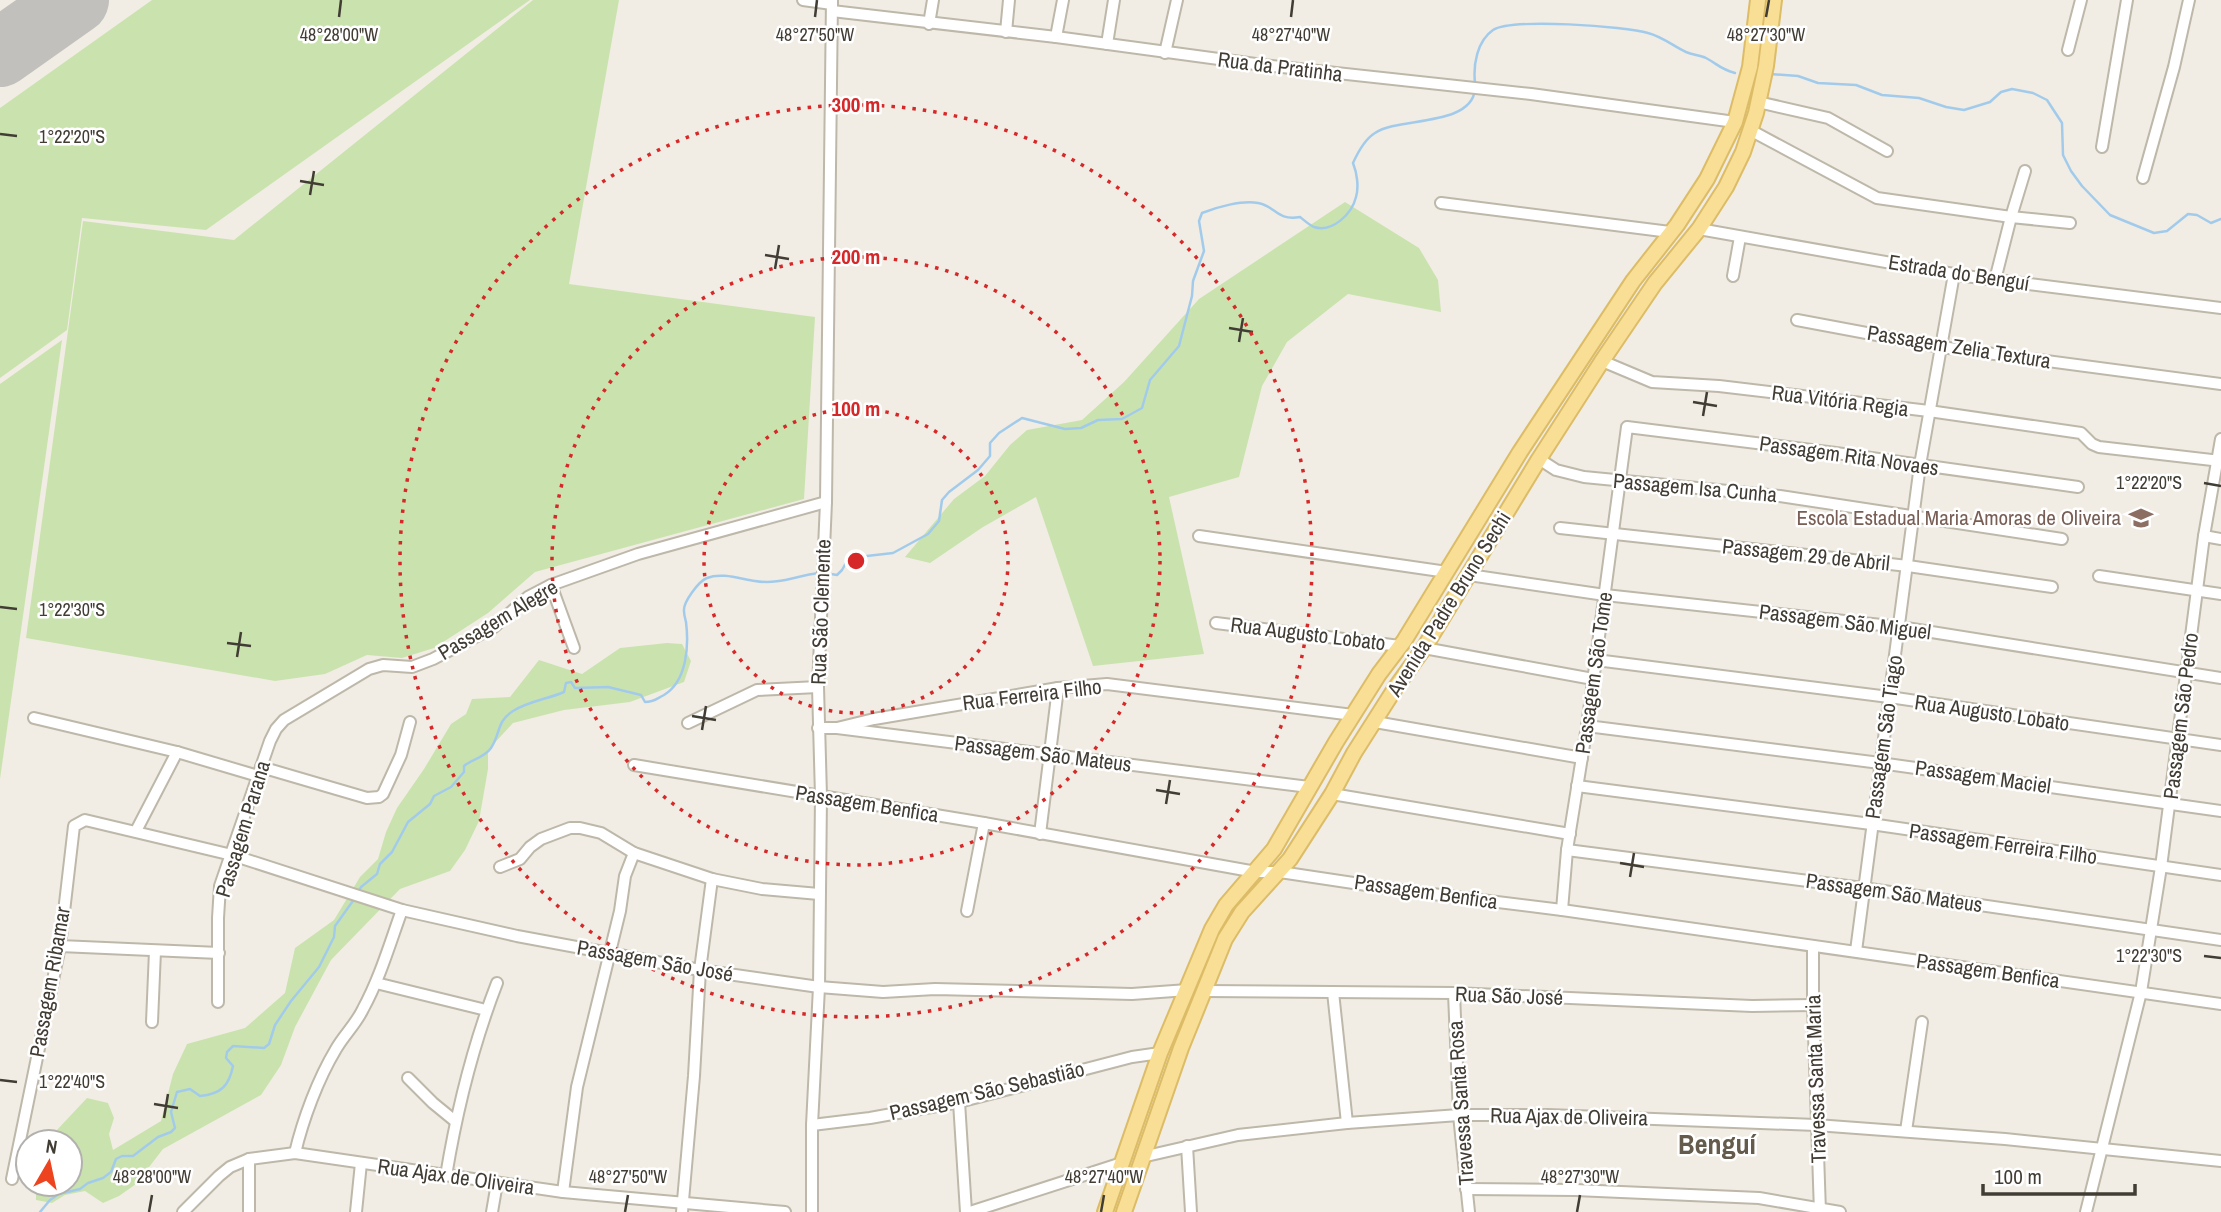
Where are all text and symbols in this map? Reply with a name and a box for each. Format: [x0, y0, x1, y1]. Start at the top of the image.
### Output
text: 48°28'00"W [300, 22, 378, 47]
text: 48°27'50"W [776, 22, 854, 47]
text: 48°27'40"W [1252, 22, 1330, 47]
text: 48°27'30"W [1727, 22, 1805, 47]
street label: Rua da Pratinha [1216, 44, 1344, 89]
text: 300 m [832, 90, 880, 119]
text: 1°22'20"S [39, 124, 105, 149]
text: 200 m [832, 242, 880, 271]
street label: Estrada do Benguí [1886, 247, 2032, 298]
street label: Passagem Zelia Textura [1865, 318, 2053, 375]
street label: Rua Vitória Regia [1770, 378, 1911, 423]
text: 100 m [832, 394, 880, 423]
street label: Passagem Rita Novaes [1757, 429, 1941, 482]
street label: Passagem Isa Cunha [1612, 466, 1779, 509]
text: 1°22'20"S [2116, 470, 2182, 495]
place label: Escola Estadual Maria Amoras de Oliveira [1797, 503, 2121, 532]
school or university icon: Escola Estadual Maria Amoras de Oliveira [2127, 504, 2155, 532]
street label: Avenida Padre Bruno Sechi [1379, 506, 1517, 703]
street label: Passagem 29 de Abril [1721, 531, 1891, 578]
street label: Rua São Clemente [803, 539, 838, 685]
centre of rings [844, 549, 868, 573]
street label: Passagem Alegre [432, 572, 563, 667]
street label: Passagem São Tome [1568, 590, 1619, 756]
text: 1°22'30"S [39, 597, 105, 622]
street label: Passagem São Miguel [1757, 597, 1933, 646]
street label: Rua Augusto Lobato [1229, 610, 1387, 657]
street label: Passagem São Pedro [2156, 631, 2205, 801]
street label: Passagem São Tiago [1858, 653, 1909, 821]
street label: Rua Ferreira Filho [961, 672, 1103, 717]
street label: Rua Augusto Lobato [1913, 687, 2071, 738]
street label: Passagem São Mateus [953, 728, 1133, 779]
street label: Passagem Maciel [1913, 753, 2053, 800]
street label: Passagem Parana [208, 756, 277, 901]
street label: Passagem Benfica [793, 778, 941, 829]
street label: Passagem Ferreira Filho [1907, 816, 2099, 871]
street label: Passagem São Mateus [1804, 866, 1984, 919]
street label: Passagem Benfica [1352, 867, 1500, 916]
street label: Passagem Ribamar [22, 904, 77, 1059]
street label: Passagem São José [575, 933, 735, 989]
text: 1°22'30"S [2116, 943, 2182, 968]
street label: Passagem Benfica [1914, 946, 2062, 995]
street label: Rua São José [1454, 979, 1564, 1012]
street label: Travessa Santa Maria [1798, 994, 1833, 1164]
street label: Travessa Santa Rosa [1440, 1019, 1481, 1186]
street label: Passagem São Sebastião [887, 1054, 1087, 1127]
text: 1°22'40"S [39, 1069, 105, 1094]
street label: Rua Ajax de Oliveira [1490, 1101, 1649, 1132]
district label: Benguí [1678, 1125, 1758, 1163]
north arrow [14, 1128, 84, 1198]
text: N [44, 1132, 59, 1160]
street label: Rua Ajax de Oliveira [376, 1151, 537, 1202]
scale bar [1983, 1152, 2135, 1196]
text: 100 m [1994, 1162, 2042, 1191]
text: 48°28'00"W [113, 1164, 191, 1189]
text: 48°27'50"W [589, 1164, 667, 1189]
text: 48°27'40"W [1065, 1164, 1143, 1189]
text: 48°27'30"W [1541, 1164, 1619, 1189]

